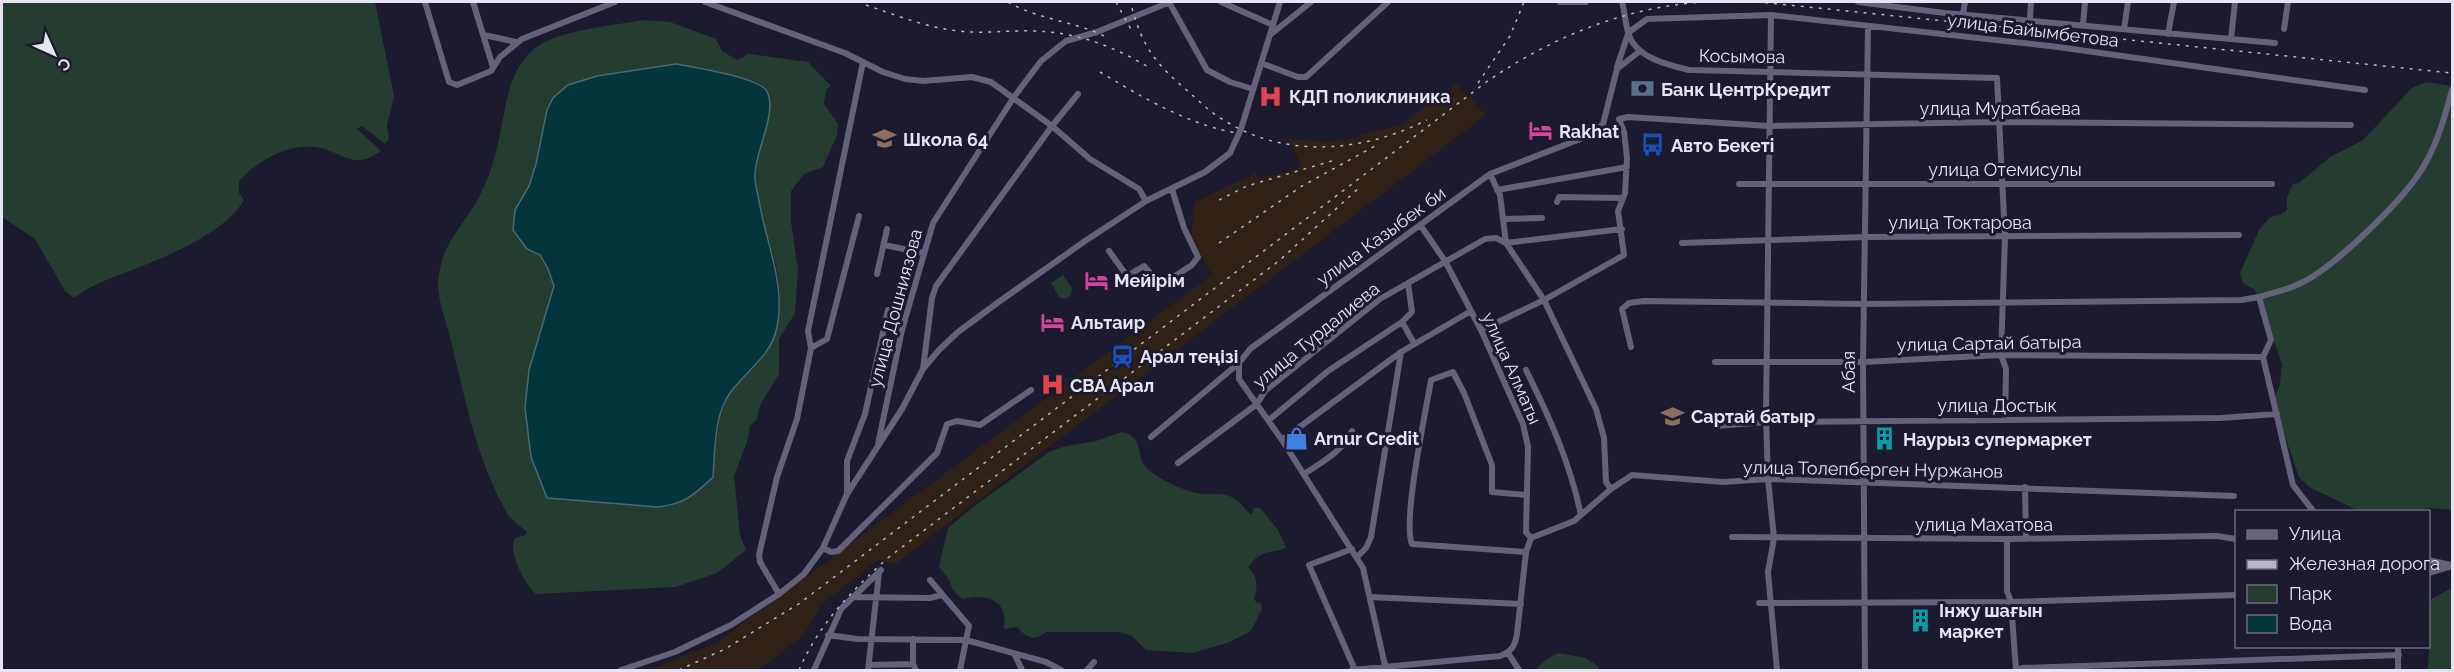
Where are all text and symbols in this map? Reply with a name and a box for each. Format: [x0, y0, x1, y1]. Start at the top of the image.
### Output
street label: улица Байымбетова [1946, 9, 2120, 51]
north arrow [24, 24, 84, 84]
street label: Косымова [1699, 45, 1785, 67]
text: С [54, 54, 75, 75]
bank icon: Банк ЦентрКредит [1630, 76, 1656, 102]
place label: Банк ЦентрКредит [1661, 79, 1830, 100]
hospital icon: КДП поликлиника [1258, 83, 1284, 109]
place label: КДП поликлиника [1289, 86, 1451, 107]
street label: улица Муратбаева [1919, 98, 2081, 119]
hotel icon: Rakhat [1528, 118, 1554, 144]
place label: Rakhat [1559, 121, 1619, 142]
school or university icon: Школа 64 [872, 126, 898, 152]
place label: Школа 64 [903, 129, 988, 150]
bus stop icon: Авто Бекетi [1640, 132, 1666, 158]
place label: Авто Бекетi [1671, 135, 1774, 156]
street label: улица Отемисулы [1928, 159, 2082, 180]
street label: улица Казыбек би [1312, 182, 1450, 290]
street label: улица Токтарова [1888, 212, 2032, 233]
street label: улица Дошниязова [864, 227, 926, 389]
hotel icon: Мейірім [1083, 267, 1109, 293]
place label: Мейірім [1114, 270, 1185, 291]
street label: улица Турдалиева [1249, 278, 1383, 392]
hotel icon: Альтаир [1040, 309, 1066, 335]
street label: улица Алматы [1478, 309, 1546, 427]
place label: Альтаир [1071, 312, 1145, 333]
street label: улица Сартай батыра [1896, 331, 2082, 355]
station icon: Арал теңізі [1109, 343, 1135, 369]
place label: Арал теңізі [1140, 346, 1238, 367]
street label: Абая [1838, 351, 1859, 393]
hospital icon: СВА Арал [1039, 372, 1065, 398]
place label: СВА Арал [1070, 375, 1154, 396]
street label: улица Достык [1937, 395, 2057, 416]
school or university icon: Сартай батыр [1660, 403, 1686, 429]
place label: Сартай батыр [1691, 406, 1815, 427]
shop icon: Arnur Credit [1283, 425, 1309, 451]
building icon: Наурыз супермаркет [1872, 426, 1898, 452]
place label: Arnur Credit [1314, 428, 1419, 449]
place label: Наурыз супермаркет [1903, 429, 2092, 450]
street label: улица Толепберген Нуржанов [1743, 456, 2003, 482]
legend [2235, 510, 2430, 648]
street label: улица Махатова [1915, 514, 2053, 535]
text: Улица [2289, 523, 2341, 544]
text: Железная дорога [2289, 553, 2440, 574]
text: Парк [2289, 583, 2332, 604]
place label: Інжу шағын маркет [1939, 600, 2043, 642]
building icon: Інжу шағын маркет [1908, 607, 1934, 633]
text: Вода [2289, 613, 2332, 634]

